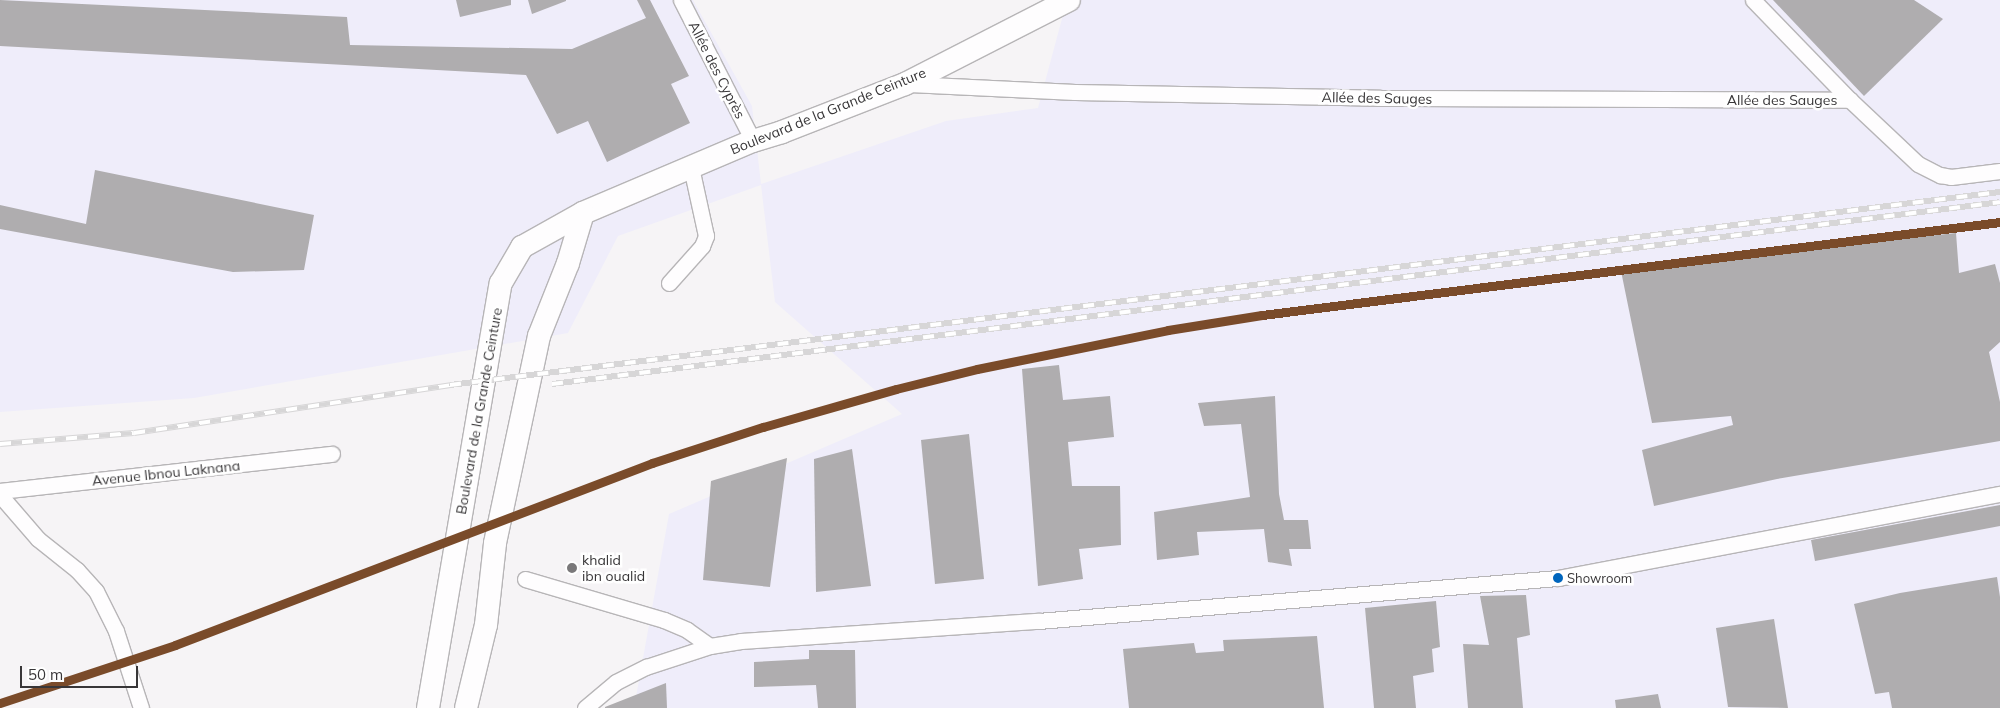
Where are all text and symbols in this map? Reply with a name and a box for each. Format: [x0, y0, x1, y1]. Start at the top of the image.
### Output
street label: Allée des Cyprès [685, 18, 749, 122]
street label: Boulevard de la Grande Ceinture [728, 64, 928, 158]
street label: Allée des Sauges [1322, 89, 1432, 107]
street label: Allée des Sauges [1727, 92, 1837, 108]
street label: Boulevard de la Grande Ceinture [453, 306, 505, 516]
street label: Avenue Ibnou Laknana [91, 457, 241, 489]
place label: khalid ibn oualid [582, 552, 645, 584]
marker: khalid ibn oualid [566, 562, 578, 574]
place label: Showroom [1567, 570, 1632, 586]
marker: Showroom [1553, 573, 1563, 583]
scale bar [22, 656, 140, 688]
text: 50 m [28, 665, 63, 684]

